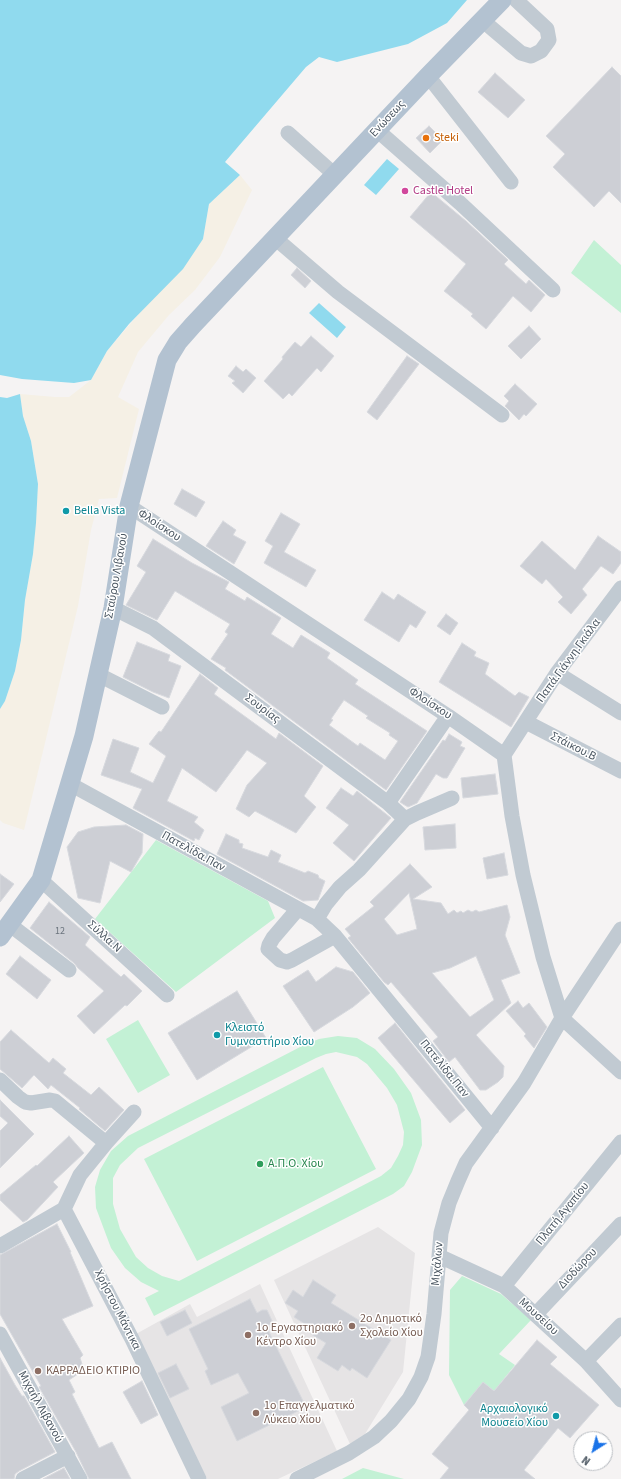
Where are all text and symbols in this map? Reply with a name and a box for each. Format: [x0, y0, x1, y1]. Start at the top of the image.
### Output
street label: Ενώσεως [367, 97, 409, 141]
place label: Steki [434, 131, 459, 145]
marker: Steki [421, 133, 431, 143]
place label: Castle Hotel [413, 184, 473, 198]
marker: Castle Hotel [400, 186, 410, 196]
place label: Bella Vista [74, 504, 125, 518]
marker: Bella Vista [61, 506, 71, 516]
street label: Φλοίσκου [135, 507, 183, 545]
street label: Σταύρου Λιβανού [102, 532, 132, 620]
street label: Παπά.Γιάννη.Γκιάλα [534, 616, 604, 706]
street label: Φλοίσκου [406, 685, 454, 723]
street label: Σουρίας [242, 691, 282, 727]
street label: Στάικου.Β [548, 729, 598, 765]
street label: Πατελίδα.Παν [159, 829, 227, 875]
street label: Σύλλα.Ν [84, 918, 124, 956]
house number: 12 [55, 926, 65, 938]
place label: Κλειστό Γυμναστήριο Χίου [225, 1021, 314, 1049]
marker: Κλειστό Γυμναστήριο Χίου [212, 1030, 222, 1040]
street label: Πατελίδα.Παν [416, 1037, 472, 1101]
place label: Α.Π.Ο. Χίου [268, 1157, 323, 1171]
marker: Α.Π.Ο. Χίου [255, 1159, 265, 1169]
street label: Πλατή.Αγαπίου [533, 1180, 593, 1248]
street label: Μιχάλων [429, 1242, 447, 1286]
street label: Διοδώρου [556, 1246, 600, 1292]
street label: Χρήστου Μάντικα [91, 1268, 143, 1352]
street label: Μουσείου [515, 1295, 561, 1339]
place label: 2o Δημοτικό Σχολείο Χίου [360, 1312, 423, 1340]
place label: 1ο Εργαστηριακό Κέντρο Χίου [256, 1321, 343, 1349]
marker: 2o Δημοτικό Σχολείο Χίου [347, 1321, 357, 1331]
marker: 1ο Εργαστηριακό Κέντρο Χίου [243, 1330, 253, 1340]
place label: ΚΑΡΡΑΔΕΙΟ ΚΤΙΡΙΟ [46, 1364, 140, 1378]
marker: ΚΑΡΡΑΔΕΙΟ ΚΤΙΡΙΟ [33, 1366, 43, 1376]
street label: Μιχαήλ Λιβανού [14, 1369, 66, 1445]
place label: 1ο Επαγγελματικό Λύκειο Χίου [264, 1399, 355, 1427]
place label: Αρχαιολογικό Μουσείο Χίου [480, 1402, 548, 1430]
marker: 1ο Επαγγελματικό Λύκειο Χίου [251, 1408, 261, 1418]
marker: Αρχαιολογικό Μουσείο Χίου [551, 1411, 561, 1421]
north arrow [573, 1431, 613, 1471]
text: N [579, 1452, 594, 1469]

